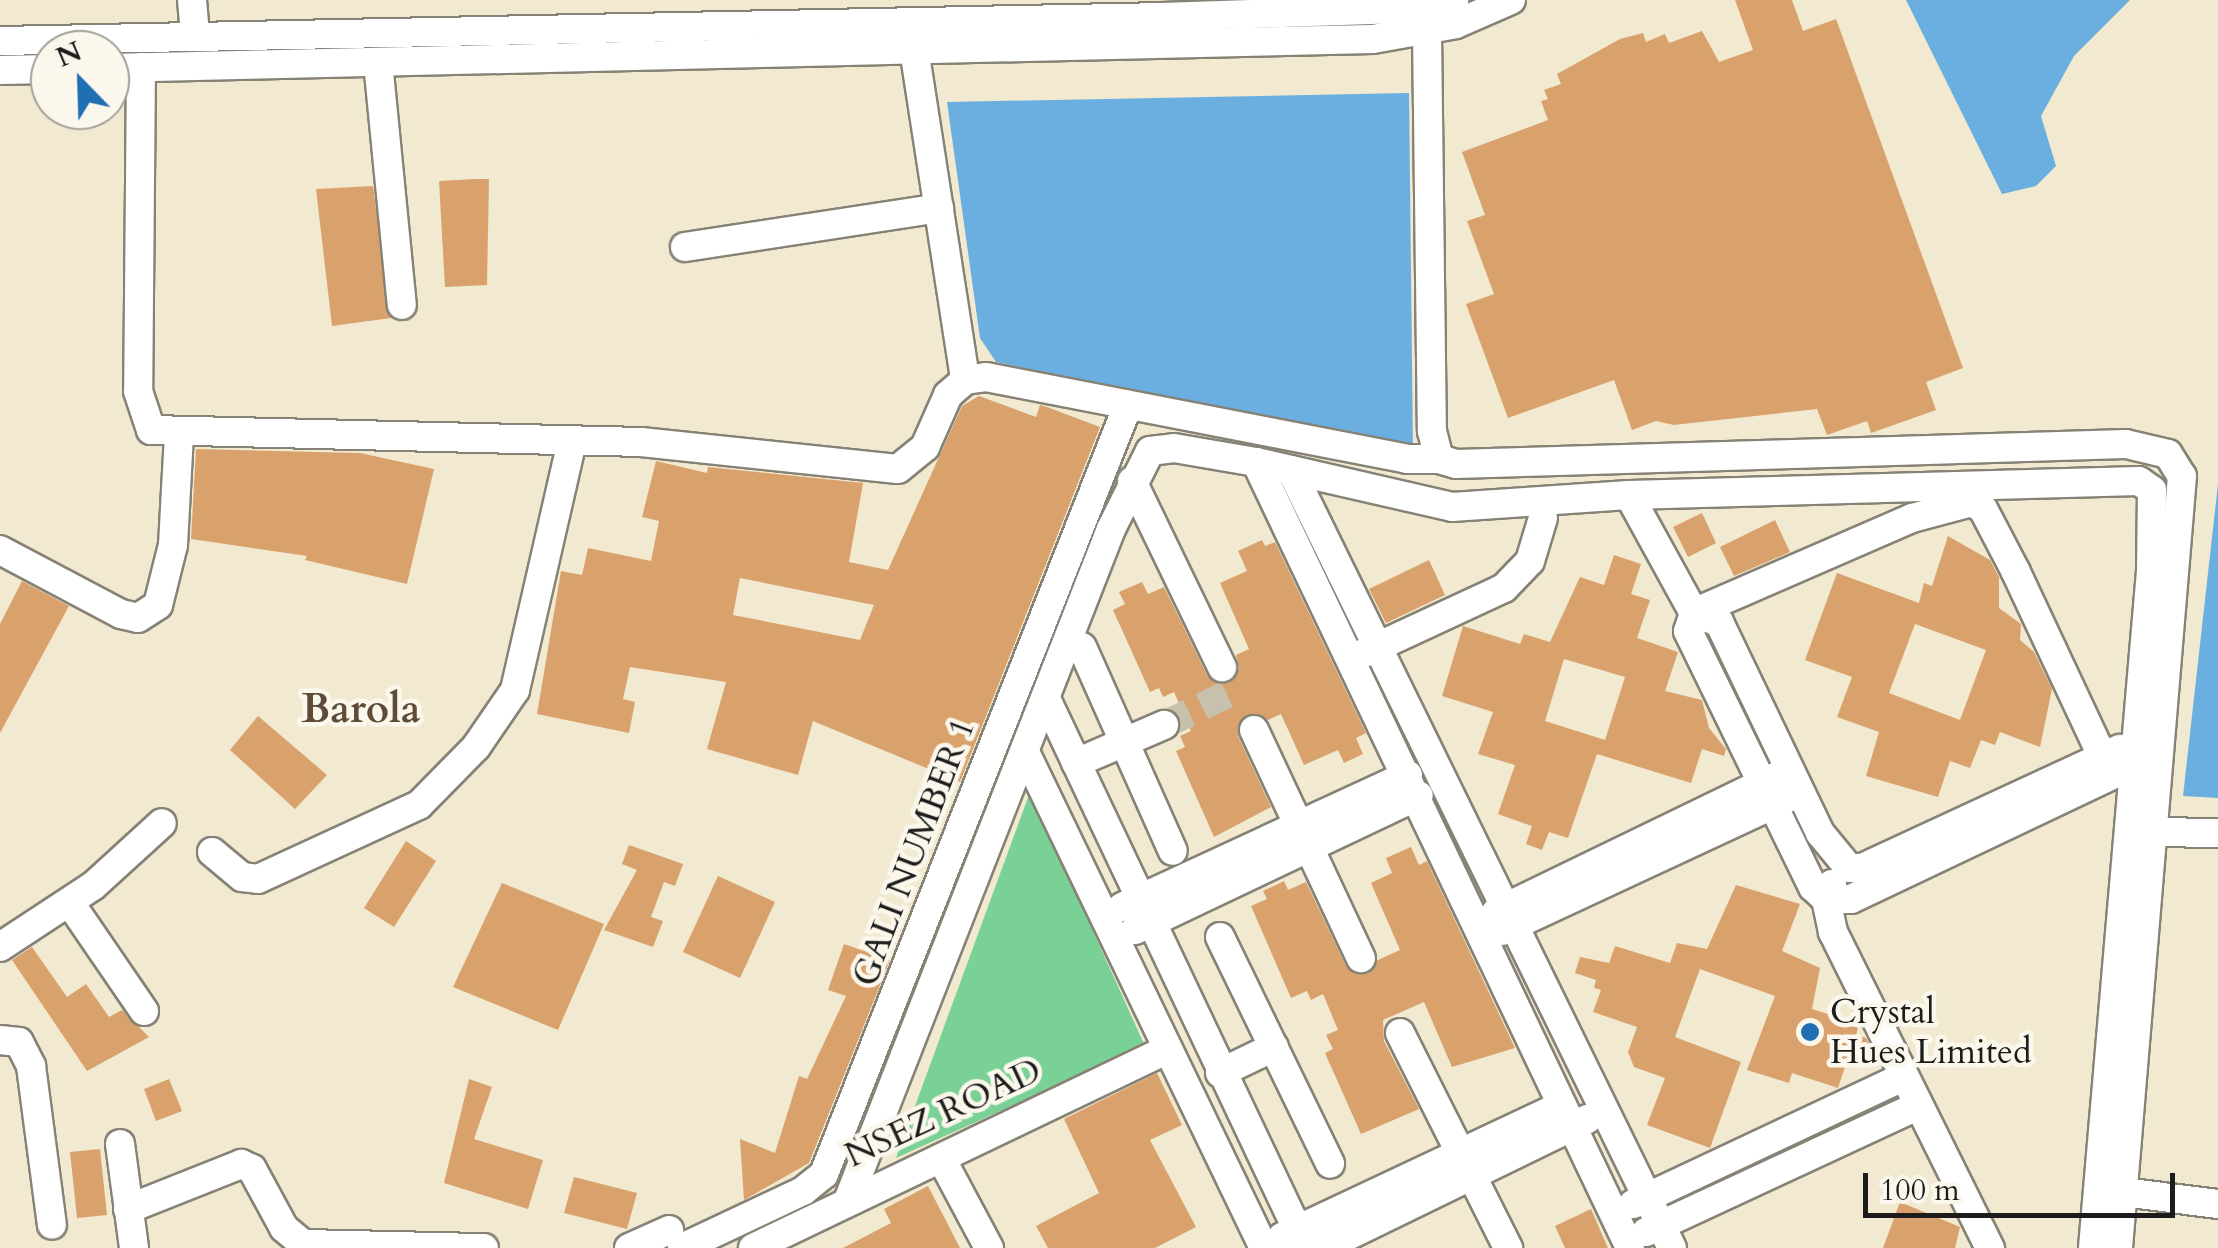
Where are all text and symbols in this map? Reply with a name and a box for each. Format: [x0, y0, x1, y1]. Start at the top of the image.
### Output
north arrow [30, 30, 130, 130]
text: N [50, 32, 88, 76]
district label: Barola [301, 686, 421, 734]
street label: GALI NUMBER 1 [844, 712, 984, 992]
place label: Crystal Hues Limited [1830, 991, 2032, 1073]
marker: Crystal Hues Limited [1799, 1021, 1821, 1043]
street label: NSEZ ROAD [838, 1049, 1048, 1177]
scale bar [1868, 1153, 2180, 1215]
text: 100 m [1880, 1170, 1960, 1211]

